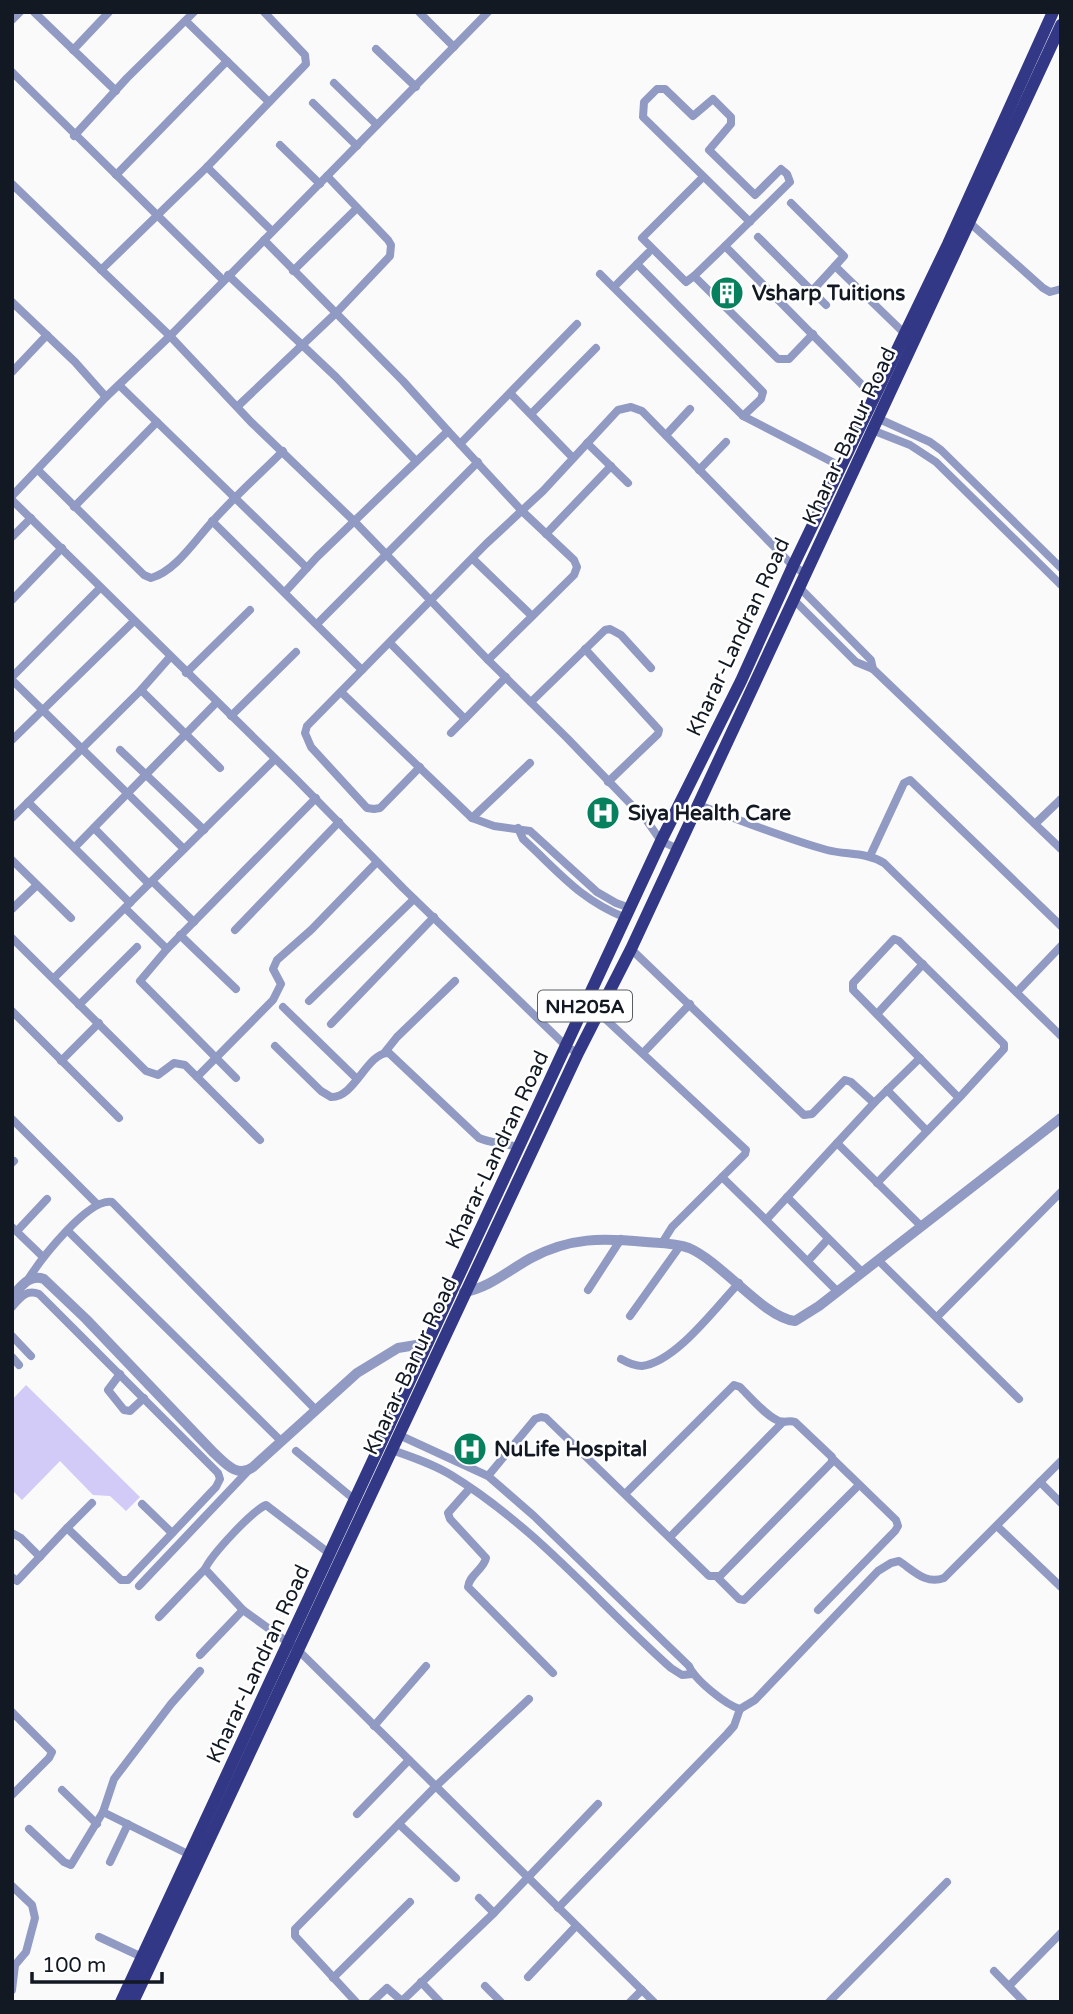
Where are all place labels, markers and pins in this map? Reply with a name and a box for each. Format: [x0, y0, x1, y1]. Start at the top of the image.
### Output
building icon: Vsharp Tuitions [708, 274, 746, 312]
place label: Vsharp Tuitions [752, 281, 905, 306]
hospital icon: Siya Health Care [584, 794, 622, 832]
place label: Siya Health Care [628, 801, 791, 826]
hospital icon: NuLife Hospital [451, 1430, 489, 1468]
place label: NuLife Hospital [494, 1437, 647, 1462]

